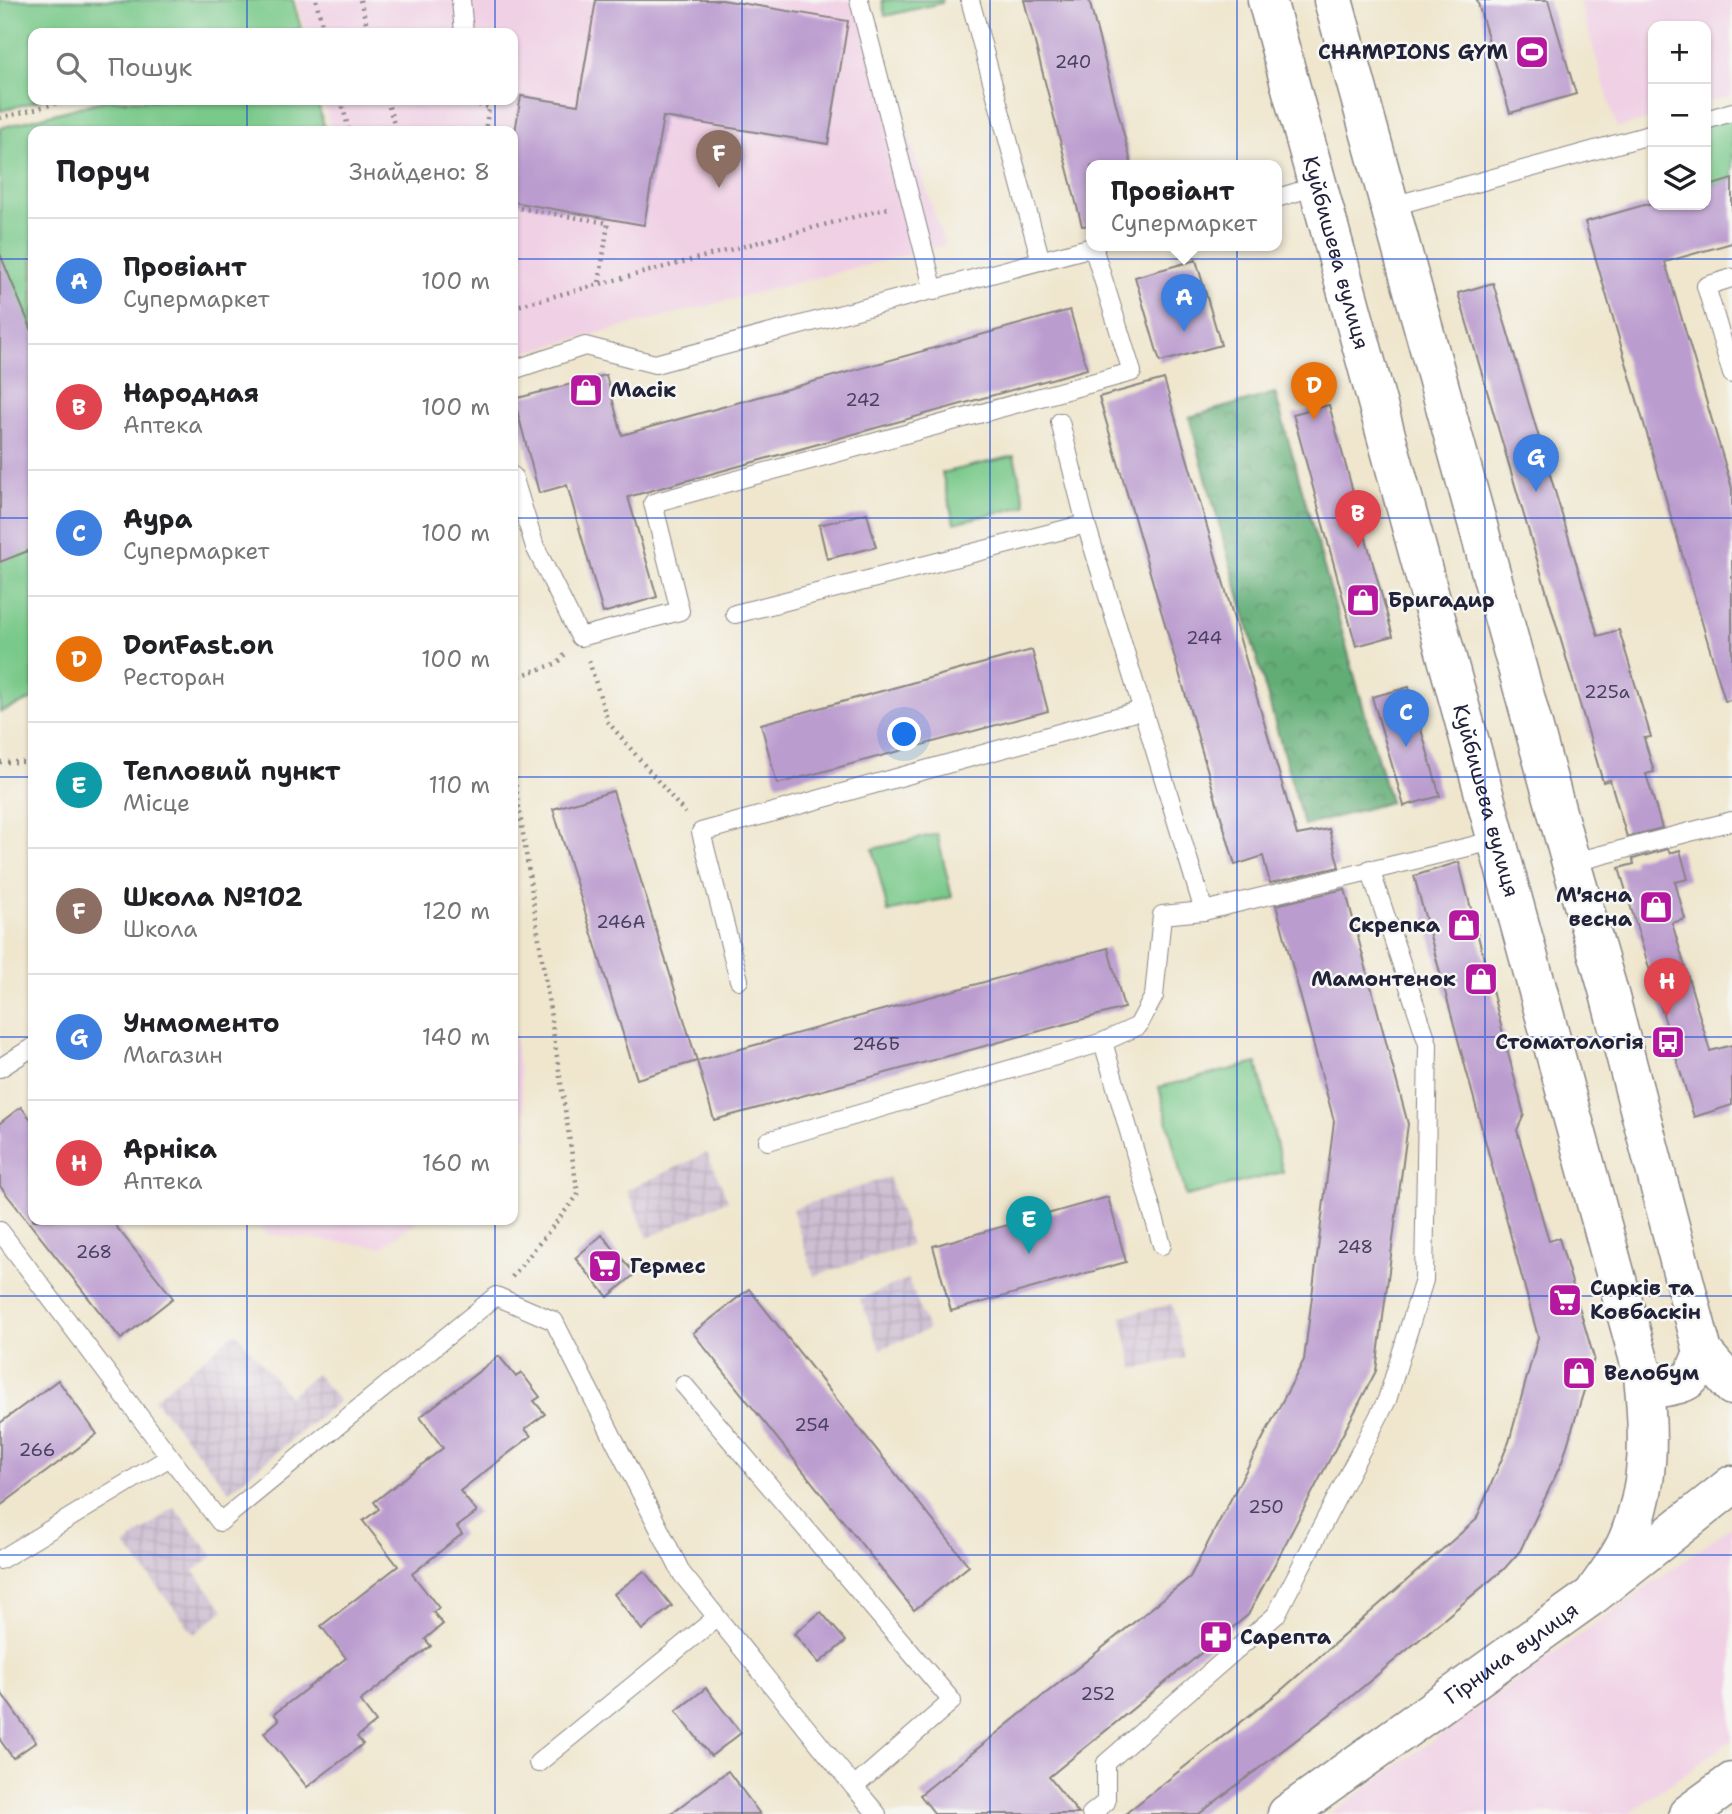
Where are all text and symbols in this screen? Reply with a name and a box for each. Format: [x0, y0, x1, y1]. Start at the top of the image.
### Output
map controls [1648, 21, 1711, 210]
button: + [1648, 21, 1711, 84]
search box [28, 28, 518, 105]
sports icon: CHAMPIONS GYM [1513, 33, 1551, 71]
place label: CHAMPIONS GYM [1318, 38, 1508, 66]
icon: search [52, 48, 90, 86]
text: Пошук [108, 49, 192, 84]
house number: 240 [1055, 50, 1091, 74]
button: − [1648, 84, 1711, 147]
pin: F [696, 130, 742, 188]
button: layers [1648, 147, 1711, 210]
text: Поруч [56, 151, 150, 192]
street label: Куйбишева вулиця [1296, 153, 1376, 352]
text: Знайдено: 8 [349, 157, 490, 187]
popup [1086, 160, 1282, 251]
text: Провіант [1111, 173, 1234, 208]
text: Супермаркет [1111, 208, 1257, 238]
text: Провіант [123, 249, 247, 284]
text: A [70, 266, 88, 296]
text: 100 m [421, 266, 490, 296]
pin: A [1161, 274, 1207, 332]
text: Супермаркет [123, 284, 270, 314]
pin: D [1291, 362, 1337, 420]
shop icon: Масік [567, 371, 605, 409]
text: Народная [123, 375, 259, 410]
place label: Масік [610, 376, 676, 404]
house number: 242 [845, 388, 881, 412]
text: B [72, 392, 86, 422]
text: 100 m [421, 392, 490, 422]
text: Аптека [123, 410, 203, 440]
pin: G [1513, 434, 1559, 492]
pin: B [1335, 490, 1381, 548]
text: Аура [123, 501, 192, 536]
text: C [72, 518, 86, 548]
text: 100 m [421, 518, 490, 548]
text: Супермаркет [123, 536, 270, 566]
shop icon: Бригадир [1344, 581, 1382, 619]
place label: Бригадир [1388, 586, 1495, 614]
house number: 244 [1186, 626, 1222, 650]
text: DonFast.on [123, 627, 274, 662]
text: D [71, 644, 87, 674]
text: 100 m [421, 644, 490, 674]
text: Ресторан [123, 662, 225, 692]
house number: 225а [1584, 680, 1630, 704]
pin: C [1383, 689, 1429, 747]
street label: Куйбишева вулиця [1446, 701, 1526, 900]
your location [887, 717, 921, 751]
text: Тепловий пункт [123, 753, 340, 788]
text: E [71, 770, 87, 800]
text: 110 m [428, 770, 490, 800]
text: Місце [123, 788, 190, 818]
text: Школа №102 [123, 879, 303, 914]
place label: М'ясна весна [1556, 881, 1633, 933]
shop icon: М'ясна весна [1637, 888, 1675, 926]
text: F [72, 896, 86, 926]
text: 120 m [422, 896, 490, 926]
shop icon: Скрепка [1445, 906, 1483, 944]
house number: 246А [596, 910, 646, 934]
place label: Скрепка [1349, 911, 1441, 939]
text: Школа [123, 914, 198, 944]
pin: H [1644, 958, 1690, 1016]
shop icon: Мамонтенок [1462, 960, 1500, 998]
place label: Мамонтенок [1311, 965, 1456, 993]
text: Унмоменто [123, 1005, 280, 1040]
text: G [70, 1022, 88, 1052]
text: 140 m [422, 1022, 490, 1052]
bus stop icon: Стоматологія [1649, 1023, 1687, 1061]
place label: Стоматологія [1495, 1028, 1644, 1056]
house number: 246Б [852, 1032, 900, 1056]
text: Магазин [123, 1040, 223, 1070]
text: Арніка [123, 1131, 217, 1166]
text: H [71, 1148, 87, 1178]
text: 160 m [422, 1148, 490, 1178]
text: Аптека [123, 1166, 203, 1196]
pin: E [1006, 1196, 1052, 1254]
house number: 248 [1337, 1235, 1373, 1259]
house number: 268 [76, 1240, 112, 1264]
supermarket icon: Гермес [586, 1247, 624, 1285]
place label: Гермес [630, 1252, 706, 1280]
place label: Сирків та Ковбаскін [1590, 1274, 1701, 1326]
supermarket icon: Сирків та Ковбаскін [1546, 1281, 1584, 1319]
shop icon: Велобум [1560, 1354, 1598, 1392]
place label: Велобум [1604, 1359, 1700, 1387]
house number: 254 [794, 1413, 830, 1437]
house number: 266 [19, 1438, 55, 1462]
house number: 250 [1248, 1495, 1284, 1519]
street label: Гірнича вулиця [1439, 1596, 1584, 1711]
pharmacy icon: Сарепта [1197, 1618, 1235, 1656]
place label: Сарепта [1240, 1623, 1332, 1651]
house number: 252 [1081, 1682, 1115, 1706]

